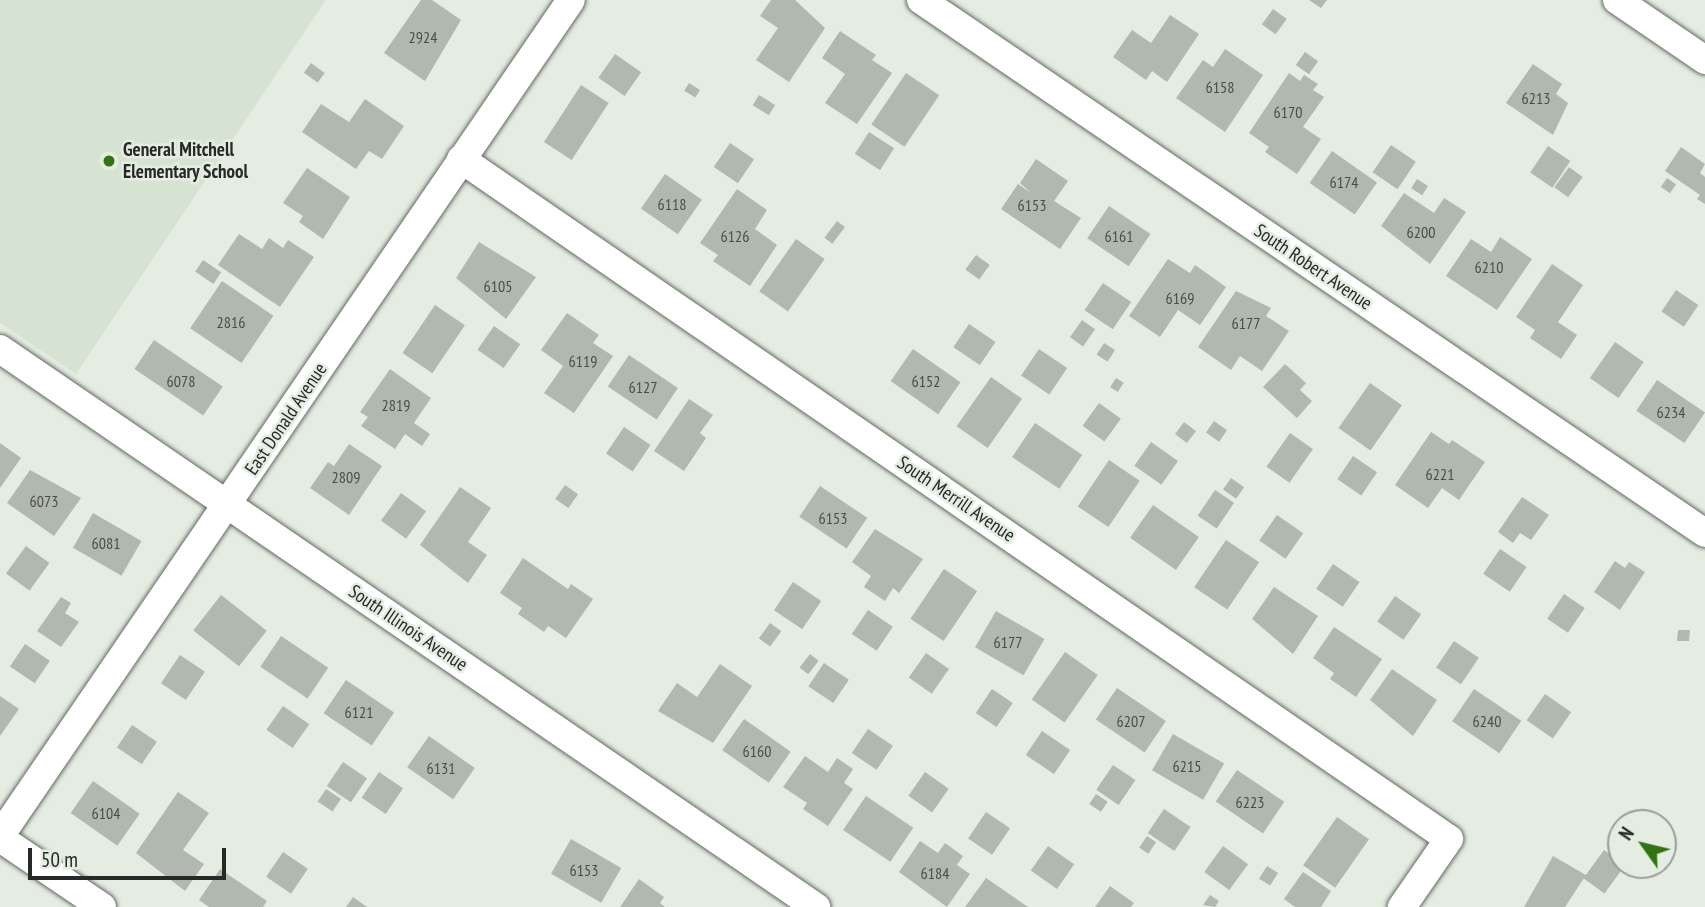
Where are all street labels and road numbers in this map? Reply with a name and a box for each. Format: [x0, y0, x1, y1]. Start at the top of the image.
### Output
street label: South Robert Avenue [1249, 219, 1377, 315]
street label: East Donald Avenue [240, 359, 332, 479]
street label: South Merrill Avenue [893, 451, 1019, 547]
street label: South Illinois Avenue [344, 580, 472, 676]

